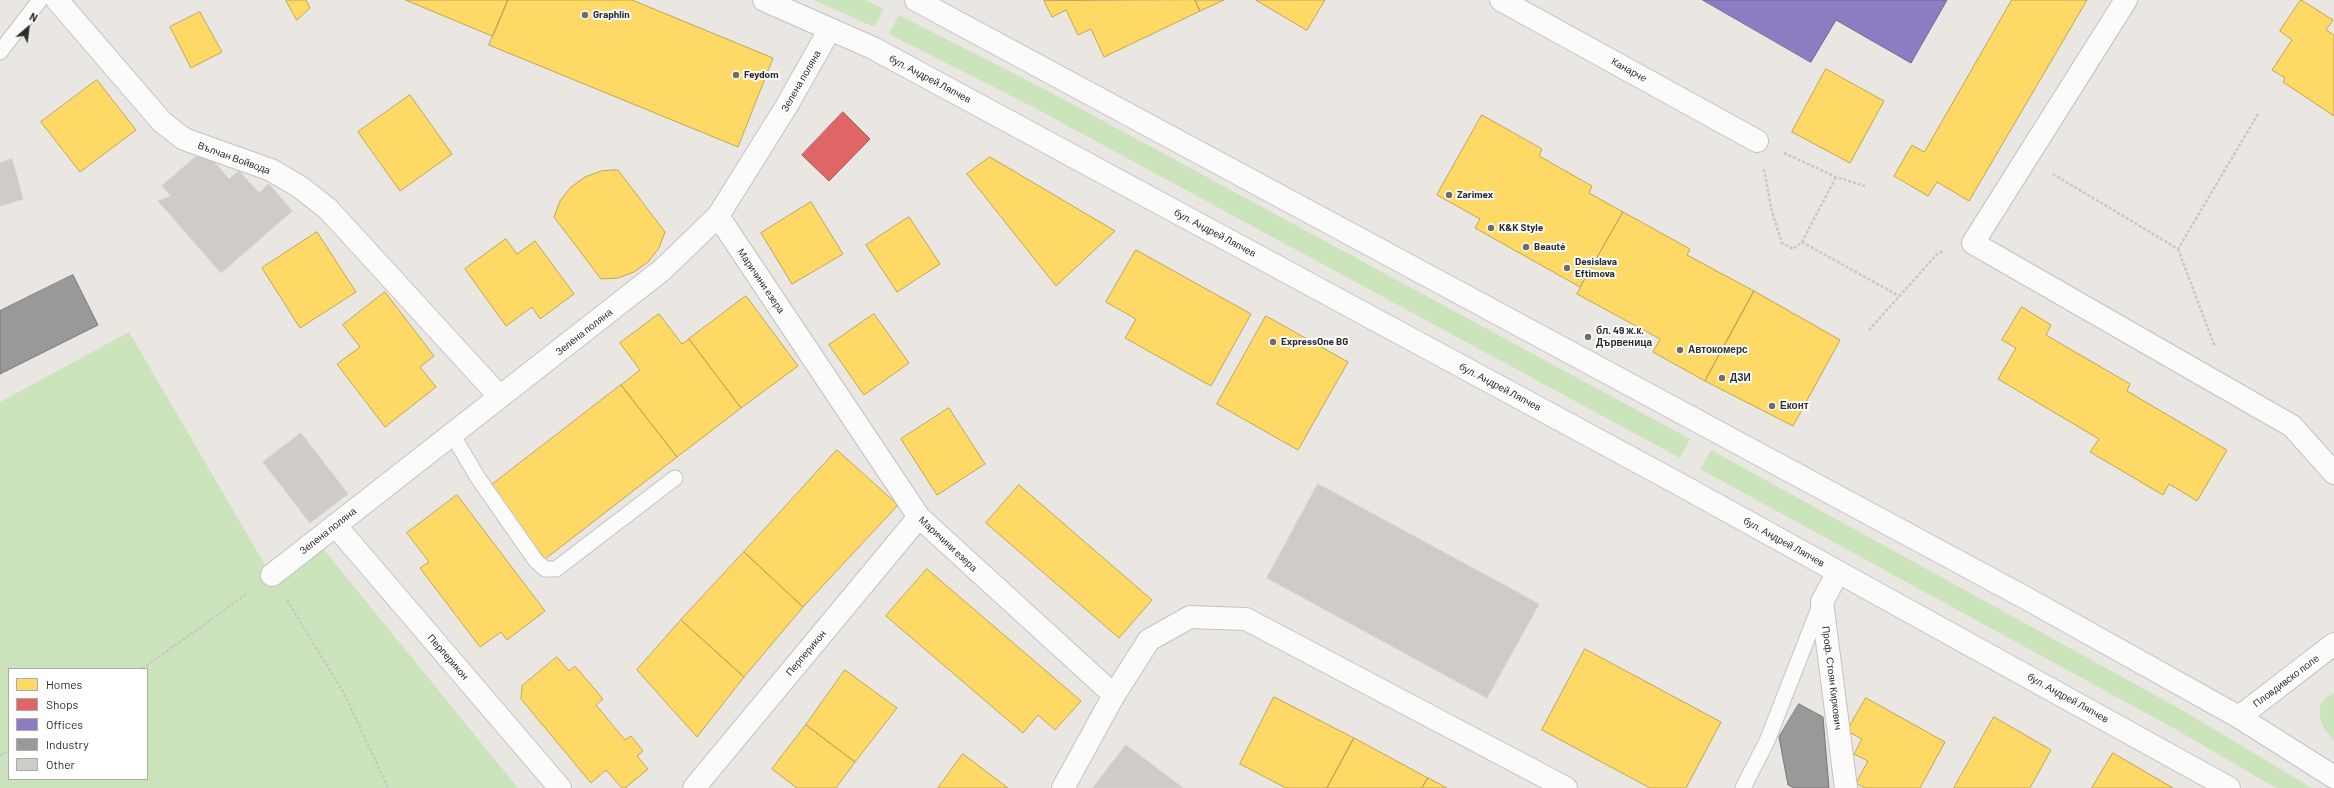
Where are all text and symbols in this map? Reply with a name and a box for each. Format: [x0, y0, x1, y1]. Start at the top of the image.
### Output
north arrow [8, 8, 48, 48]
place label: Graphlin [593, 9, 630, 21]
text: N [28, 10, 40, 24]
marker: Graphlin [580, 10, 590, 20]
street label: Зелена поляна [779, 48, 823, 114]
street label: бул. Андрей Ляпчев [887, 52, 973, 106]
street label: Канарче [1609, 55, 1649, 85]
place label: Feydom [744, 69, 778, 81]
marker: Feydom [731, 70, 741, 80]
street label: Вълчан Войвода [196, 139, 272, 177]
place label: Zarimex [1457, 189, 1493, 201]
marker: Zarimex [1444, 190, 1454, 200]
street label: бул. Андрей Ляпчев [1172, 206, 1258, 260]
place label: K&K Style [1499, 222, 1543, 234]
marker: K&K Style [1486, 223, 1496, 233]
place label: Beauté [1534, 241, 1566, 253]
marker: Beauté [1521, 242, 1531, 252]
street label: Маричини езера [735, 246, 787, 316]
place label: Desislava Eftimova [1575, 256, 1617, 280]
marker: Desislava Eftimova [1562, 263, 1572, 273]
street label: Зелена поляна [553, 306, 615, 358]
place label: бл. 49 ж.к. Дървеница [1596, 325, 1652, 348]
marker: бл. 49 ж.к. Дървеница [1583, 332, 1593, 342]
place label: ExpressOne BG [1281, 336, 1348, 348]
marker: ExpressOne BG [1268, 337, 1278, 347]
place label: Автокомерс [1688, 344, 1748, 356]
marker: Автокомерс [1675, 345, 1685, 355]
street label: бул. Андрей Ляпчев [1457, 360, 1543, 414]
place label: ДЗИ [1730, 372, 1751, 384]
marker: ДЗИ [1717, 373, 1727, 383]
place label: Еконт [1780, 400, 1809, 412]
marker: Еконт [1767, 401, 1777, 411]
street label: Зелена поляна [297, 505, 359, 557]
street label: Маричини езера [916, 514, 980, 574]
street label: бул. Андрей Ляпчев [1741, 515, 1827, 569]
street label: Проф. Стоян Киркович [1820, 625, 1844, 731]
street label: Перперикон [783, 628, 829, 678]
street label: Перперикон [425, 632, 471, 682]
street label: Пловдивско поле [2251, 652, 2321, 710]
legend [8, 668, 148, 780]
street label: бул. Андрей Ляпчев [2025, 671, 2111, 725]
text: Homes [46, 677, 82, 691]
text: Shops [46, 697, 78, 711]
text: Offices [46, 717, 83, 731]
text: Industry [46, 737, 89, 751]
text: Other [46, 757, 75, 771]

